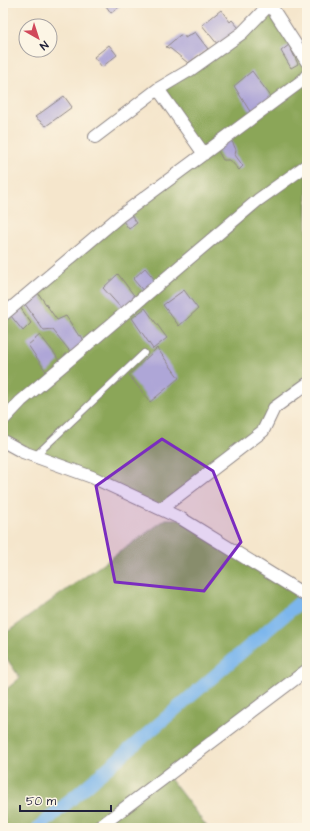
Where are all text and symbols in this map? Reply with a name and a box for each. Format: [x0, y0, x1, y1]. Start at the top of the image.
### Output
north arrow [18, 18, 58, 58]
text: N [37, 37, 51, 53]
scale bar [20, 787, 111, 813]
text: 50 m [26, 793, 57, 810]

